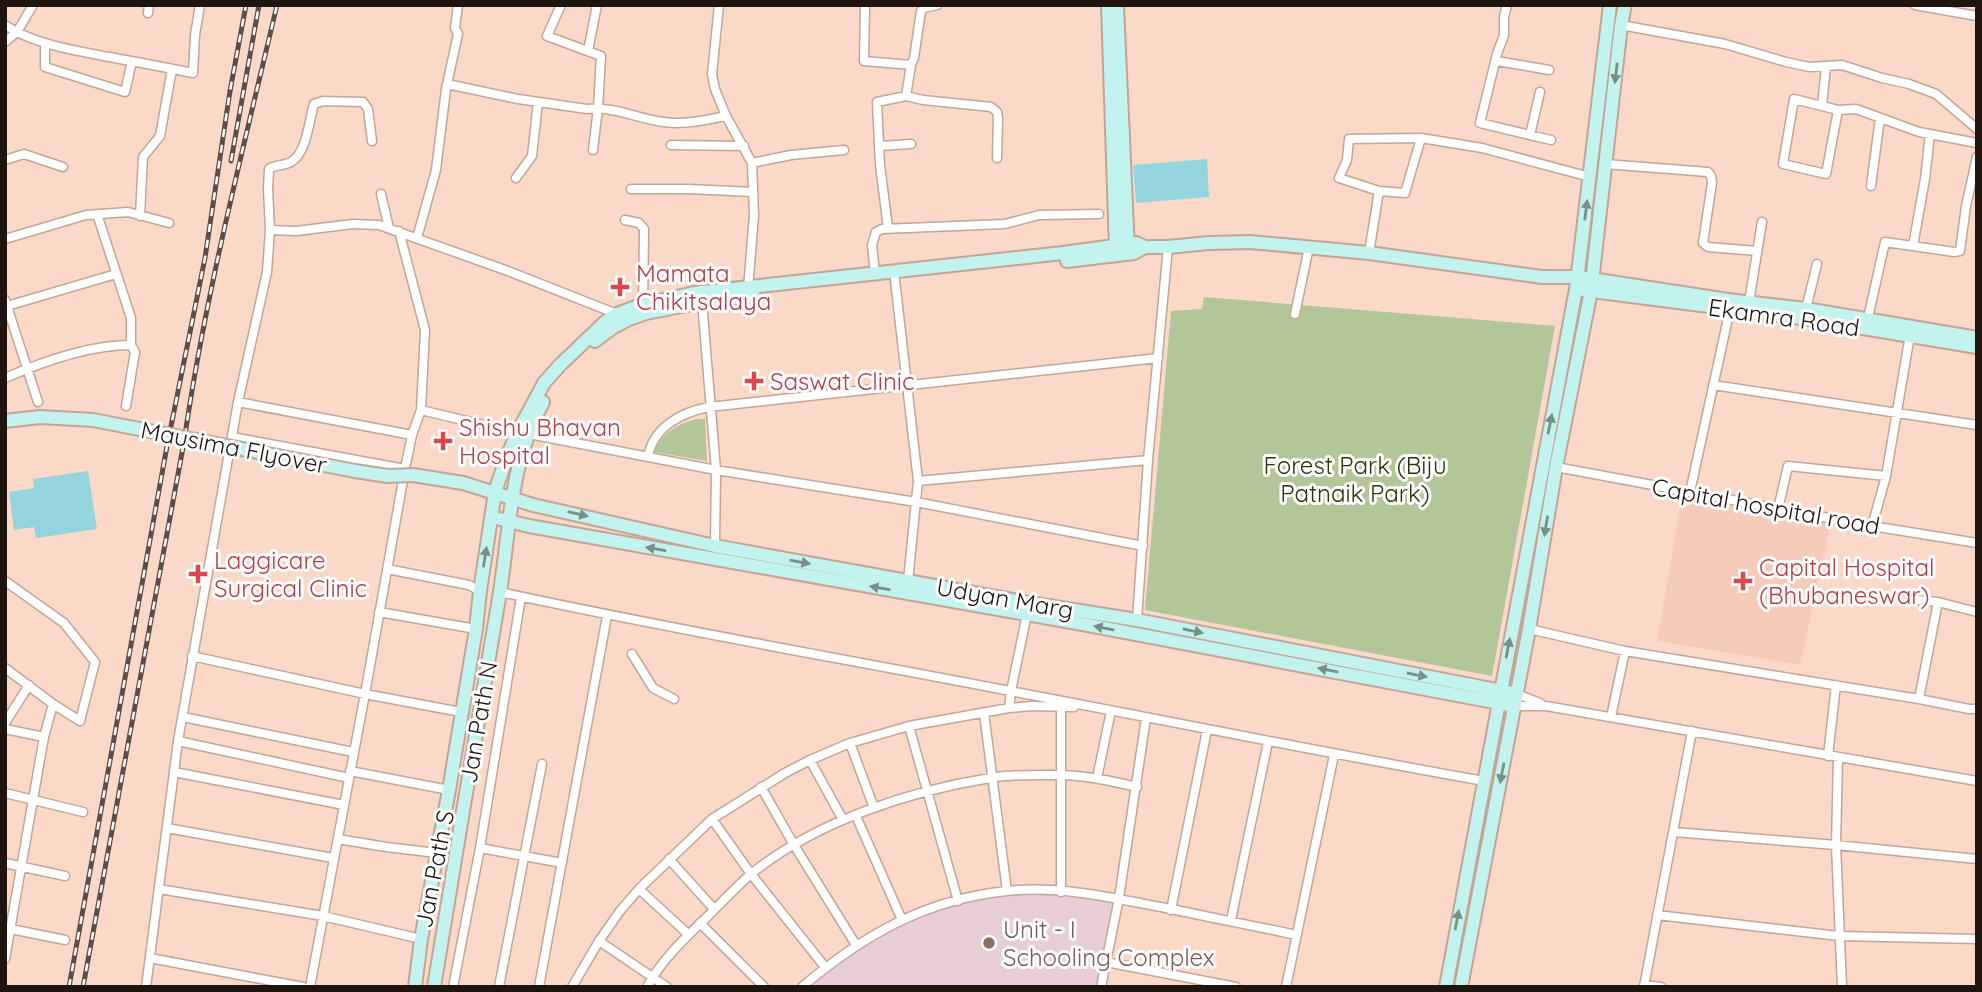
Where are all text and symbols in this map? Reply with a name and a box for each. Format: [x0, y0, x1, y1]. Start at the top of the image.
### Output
one-way arrow [1610, 62, 1621, 84]
one-way arrow [1581, 199, 1592, 221]
place label: Mamata Chikitsalaya [636, 258, 771, 316]
marker: Mamata Chikitsalaya [610, 277, 630, 297]
street label: Ekamra Road [1706, 292, 1862, 342]
place label: Saswat Clinic [770, 366, 914, 396]
marker: Saswat Clinic [744, 371, 764, 391]
place label: Shishu Bhavan Hospital [459, 412, 621, 470]
one-way arrow [1545, 413, 1556, 435]
street label: Mausima Flyover [138, 414, 330, 480]
marker: Shishu Bhavan Hospital [433, 431, 453, 451]
park label: Forest Park (Biju Patnaik Park) [1263, 450, 1447, 508]
street label: Capital hospital road [1650, 471, 1882, 541]
one-way arrow [567, 509, 589, 520]
one-way arrow [1540, 516, 1551, 538]
one-way arrow [645, 543, 667, 554]
place label: Laggicare Surgical Clinic [214, 545, 367, 603]
one-way arrow [480, 546, 491, 568]
place label: Capital Hospital (Bhubaneswar) [1759, 552, 1935, 610]
one-way arrow [789, 556, 811, 567]
marker: Laggicare Surgical Clinic [188, 564, 208, 584]
street label: Udyan Marg [934, 571, 1076, 625]
marker: Capital Hospital (Bhubaneswar) [1733, 571, 1753, 591]
one-way arrow [869, 582, 891, 593]
one-way arrow [1093, 622, 1115, 633]
one-way arrow [1182, 626, 1204, 637]
one-way arrow [1502, 637, 1513, 659]
street label: Jan Path N [453, 659, 503, 785]
one-way arrow [1317, 664, 1339, 675]
one-way arrow [1406, 669, 1428, 680]
one-way arrow [1497, 762, 1508, 784]
street label: Jan Path S [408, 808, 460, 930]
one-way arrow [1452, 909, 1463, 931]
place label: Unit - I Schooling Complex [1003, 914, 1214, 972]
marker: Unit - I Schooling Complex [981, 935, 997, 951]

